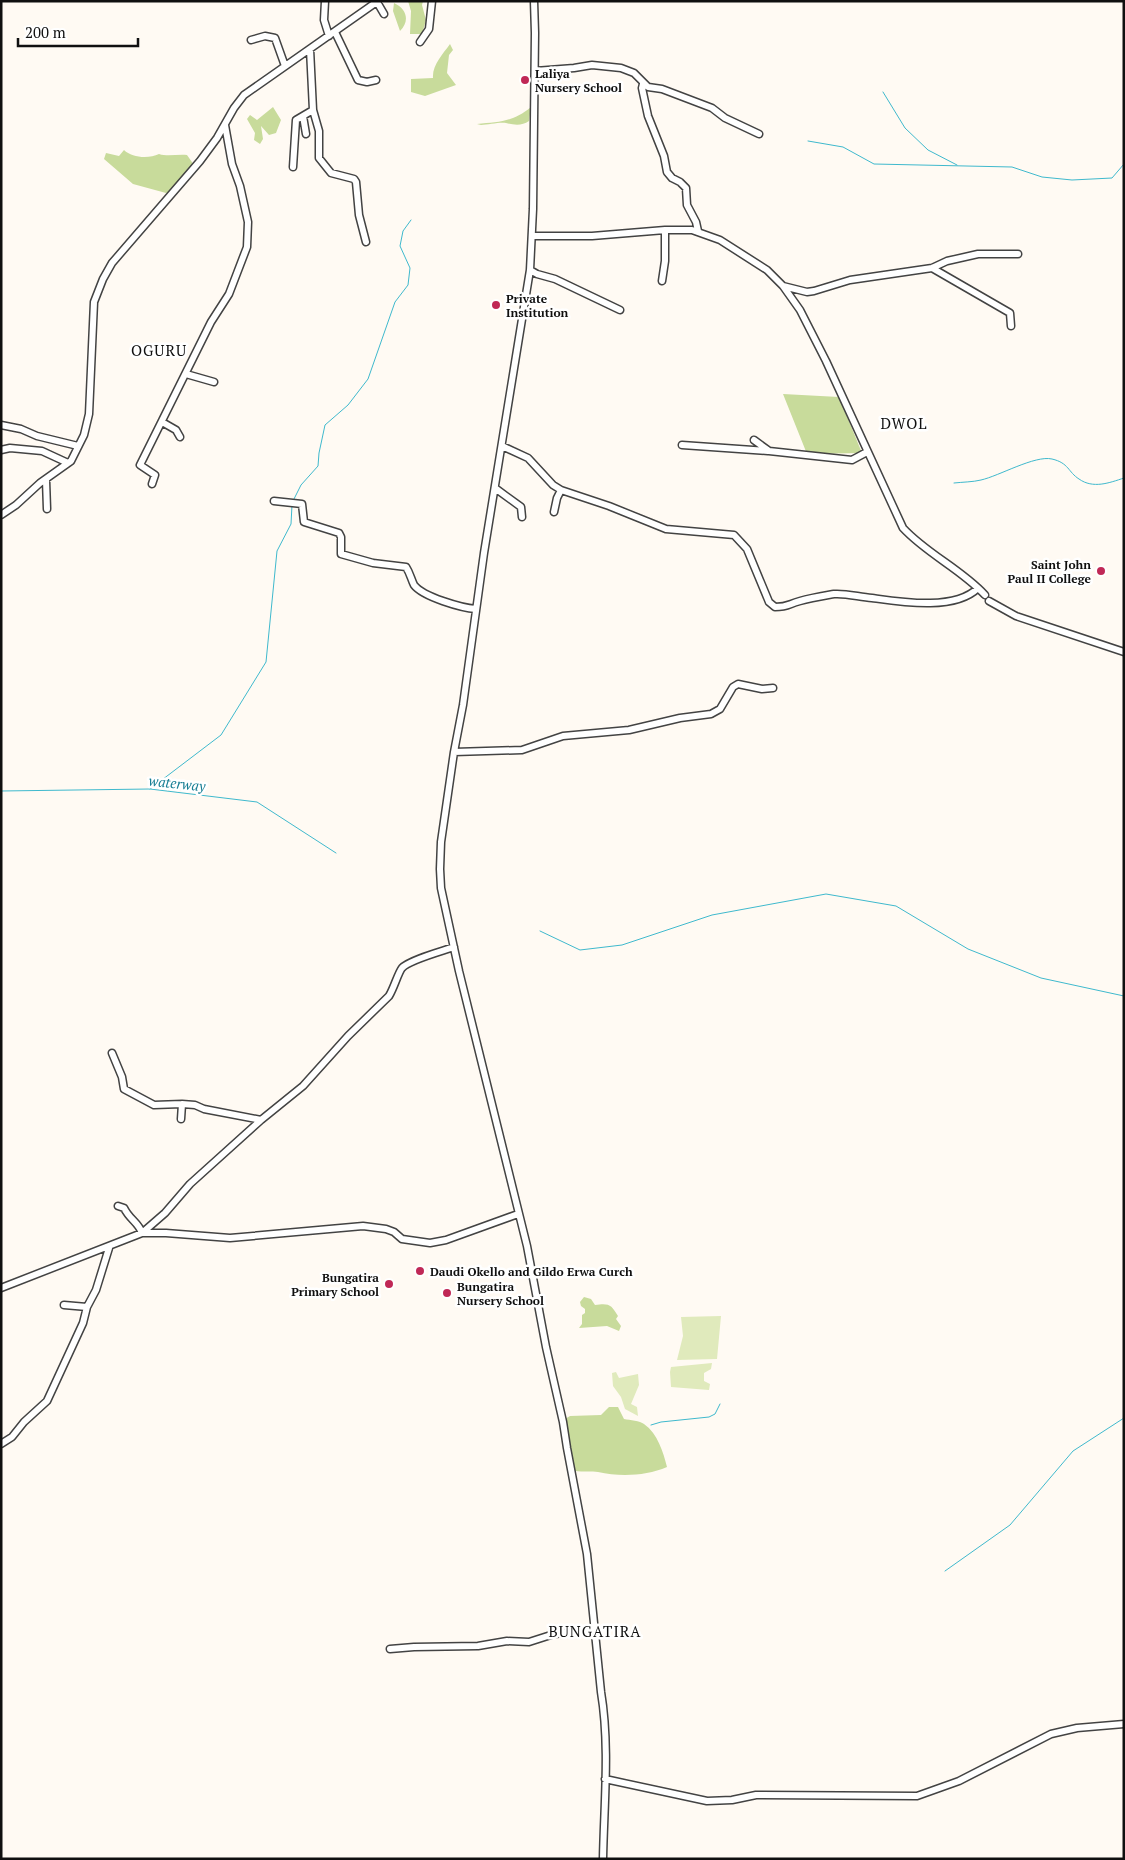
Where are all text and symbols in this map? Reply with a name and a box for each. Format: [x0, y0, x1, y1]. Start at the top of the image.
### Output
scale bar [18, 15, 138, 47]
text: 200 m [25, 22, 66, 42]
place label: Laliya Nursery School [535, 66, 622, 95]
marker: Laliya Nursery School [519, 74, 531, 86]
place label: Private Institution [506, 291, 569, 320]
marker: Private Institution [490, 299, 502, 311]
district label: OGURU [131, 340, 187, 360]
district label: DWOL [880, 413, 928, 433]
place label: Saint John Paul II College [1008, 557, 1092, 586]
marker: Saint John Paul II College [1095, 565, 1107, 577]
water label: waterway [148, 771, 207, 795]
place label: Daudi Okello and Gildo Erwa Curch [430, 1264, 633, 1279]
marker: Daudi Okello and Gildo Erwa Curch [414, 1265, 426, 1277]
place label: Bungatira Primary School [291, 1270, 379, 1299]
marker: Bungatira Primary School [383, 1278, 395, 1290]
place label: Bungatira Nursery School [457, 1279, 544, 1308]
marker: Bungatira Nursery School [441, 1287, 453, 1299]
district label: BUNGATIRA [548, 1621, 642, 1641]

